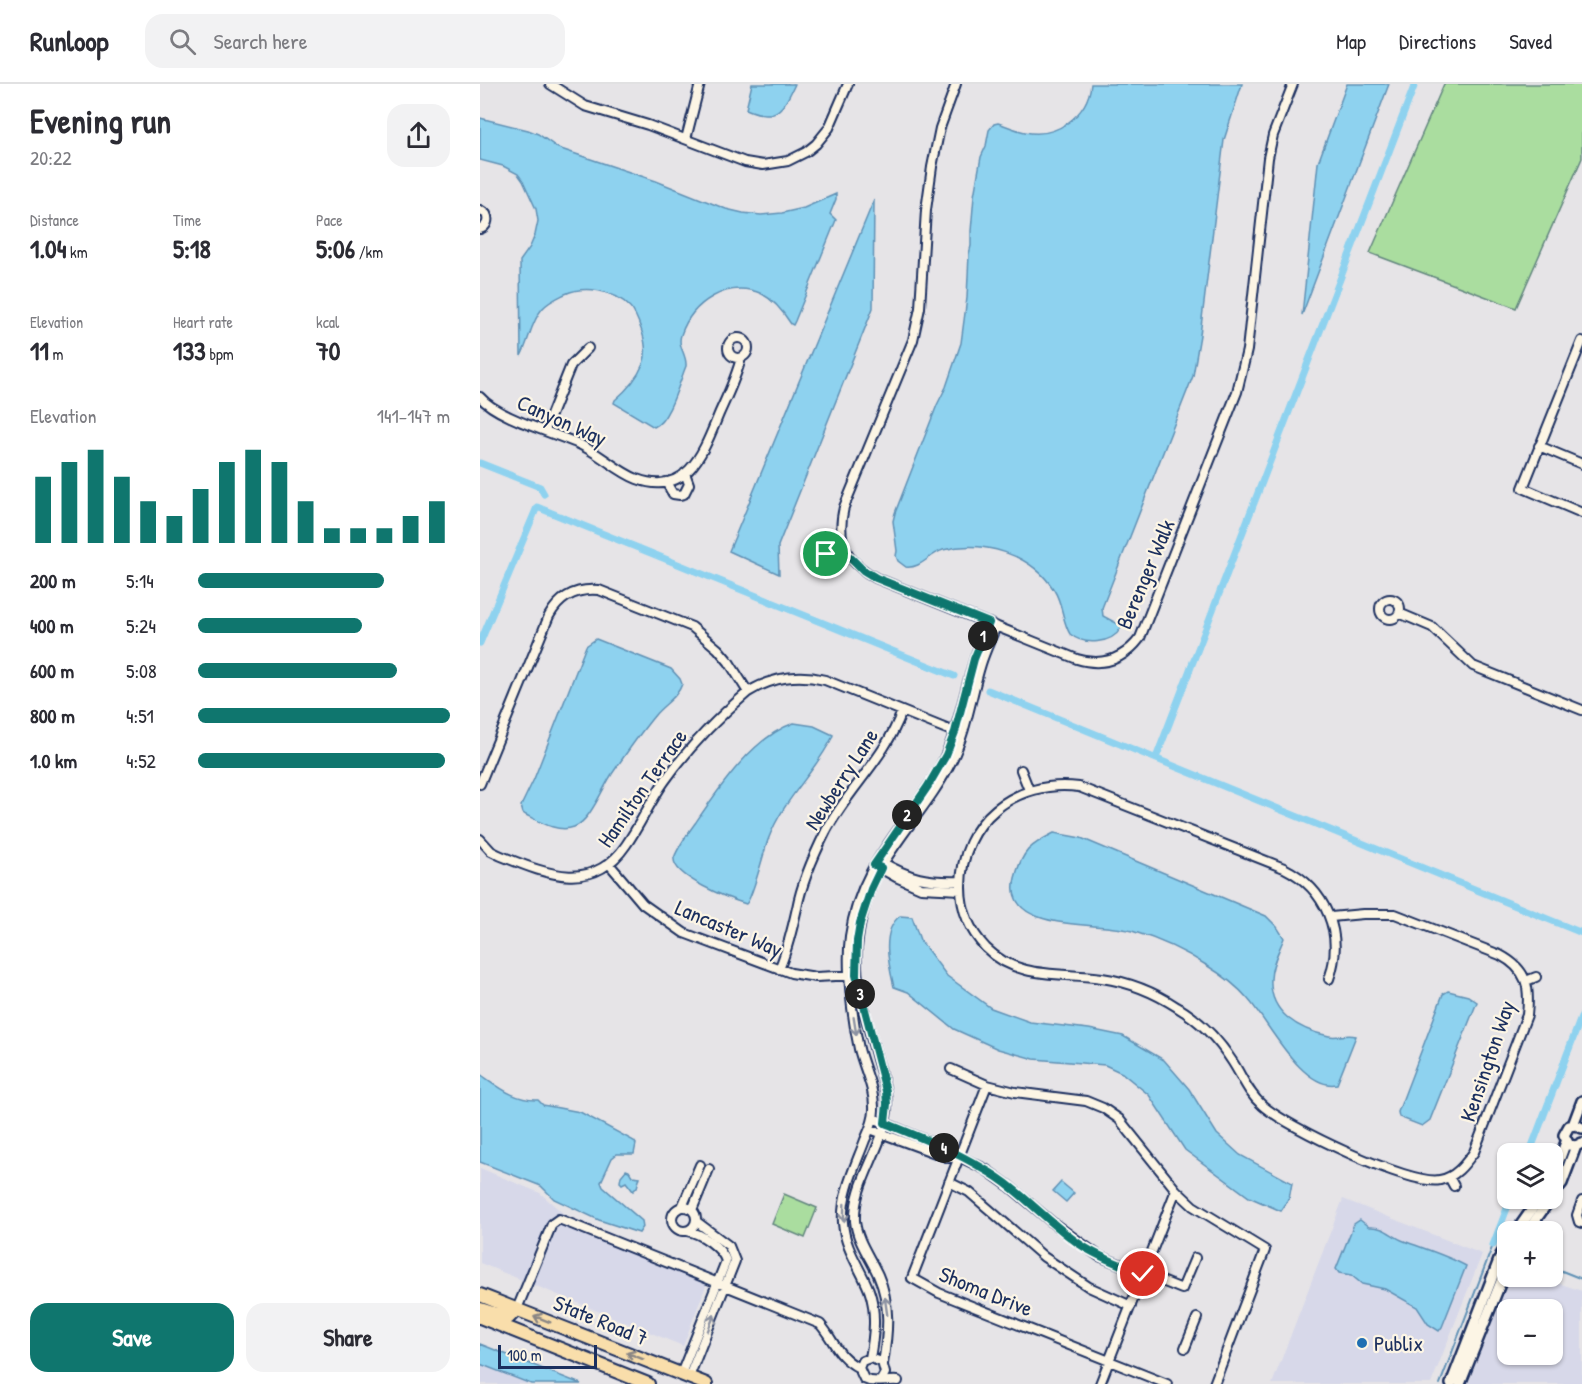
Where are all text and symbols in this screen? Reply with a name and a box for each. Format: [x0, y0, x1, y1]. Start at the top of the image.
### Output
search box [145, 14, 565, 68]
text: Runloop [30, 22, 109, 60]
icon: search [166, 25, 199, 58]
text: Search here [214, 26, 308, 56]
text: Map [1336, 27, 1366, 56]
text: Directions [1399, 27, 1476, 56]
text: Saved [1509, 27, 1552, 56]
text: Evening run [30, 99, 171, 143]
button: share [387, 104, 450, 167]
text: 20:22 [30, 144, 72, 171]
text: Distance [30, 209, 79, 231]
text: Time [173, 209, 201, 231]
text: Pace [316, 209, 343, 231]
text: 1.04 [30, 231, 66, 266]
text: 5:18 [173, 231, 211, 266]
text: 5:06 [316, 231, 355, 266]
text: km [66, 241, 88, 263]
text: /km [355, 241, 383, 263]
text: Elevation [30, 311, 83, 333]
text: Heart rate [173, 311, 233, 333]
text: kcal [316, 311, 339, 333]
text: 11 [30, 333, 49, 368]
text: 133 [173, 333, 206, 368]
text: 70 [316, 333, 341, 368]
text: m [49, 343, 63, 365]
text: bpm [206, 343, 234, 365]
street label: Canyon Way [512, 387, 612, 453]
text: Elevation [30, 402, 96, 429]
text: 141–147 m [377, 402, 450, 429]
street label: Berenger Walk [1108, 515, 1182, 633]
pin [800, 528, 851, 579]
icon: arrive [809, 537, 842, 570]
text: 200 m [30, 567, 75, 594]
text: 5:14 [126, 567, 154, 594]
text: 400 m [30, 612, 74, 639]
text: 5:24 [126, 612, 156, 639]
pin: 1 [968, 621, 998, 651]
text: 1 [980, 625, 986, 647]
text: 600 m [30, 657, 74, 684]
text: 5:08 [126, 657, 157, 684]
text: 800 m [30, 702, 75, 729]
text: 4:51 [126, 702, 154, 729]
street label: Newberry Lane [797, 722, 885, 836]
street label: Hamilton Terrace [590, 723, 694, 853]
text: 1.0 km [30, 747, 77, 774]
text: 4:52 [126, 747, 156, 774]
pin: 2 [892, 800, 922, 830]
text: 2 [903, 804, 911, 826]
street label: Lancaster Way [671, 892, 787, 964]
pin: 3 [845, 979, 875, 1009]
text: 3 [856, 983, 864, 1005]
street label: Kensington Way [1452, 996, 1522, 1126]
one-way arrow [850, 1016, 861, 1035]
pin: 4 [929, 1133, 959, 1163]
text: 4 [941, 1137, 947, 1159]
map controls [1497, 1143, 1563, 1365]
button: layers [1497, 1143, 1563, 1209]
one-way arrow [838, 1203, 849, 1223]
button: + [1497, 1221, 1563, 1287]
pin [1117, 1248, 1168, 1299]
icon: check [1126, 1257, 1159, 1290]
street label: Shoma Drive [935, 1259, 1037, 1323]
street label: State Road 7 [549, 1287, 653, 1353]
one-way arrow [881, 1297, 892, 1316]
button: − [1497, 1299, 1563, 1365]
button: Save [30, 1303, 234, 1372]
button: Share [246, 1303, 450, 1372]
one-way arrow [533, 1313, 552, 1324]
one-way arrow [706, 1314, 717, 1333]
place label: Publix [1374, 1328, 1423, 1358]
marker: Publix [1355, 1336, 1369, 1350]
scale bar [498, 1342, 597, 1370]
text: 100 m [507, 1344, 542, 1366]
one-way arrow [627, 1350, 645, 1361]

